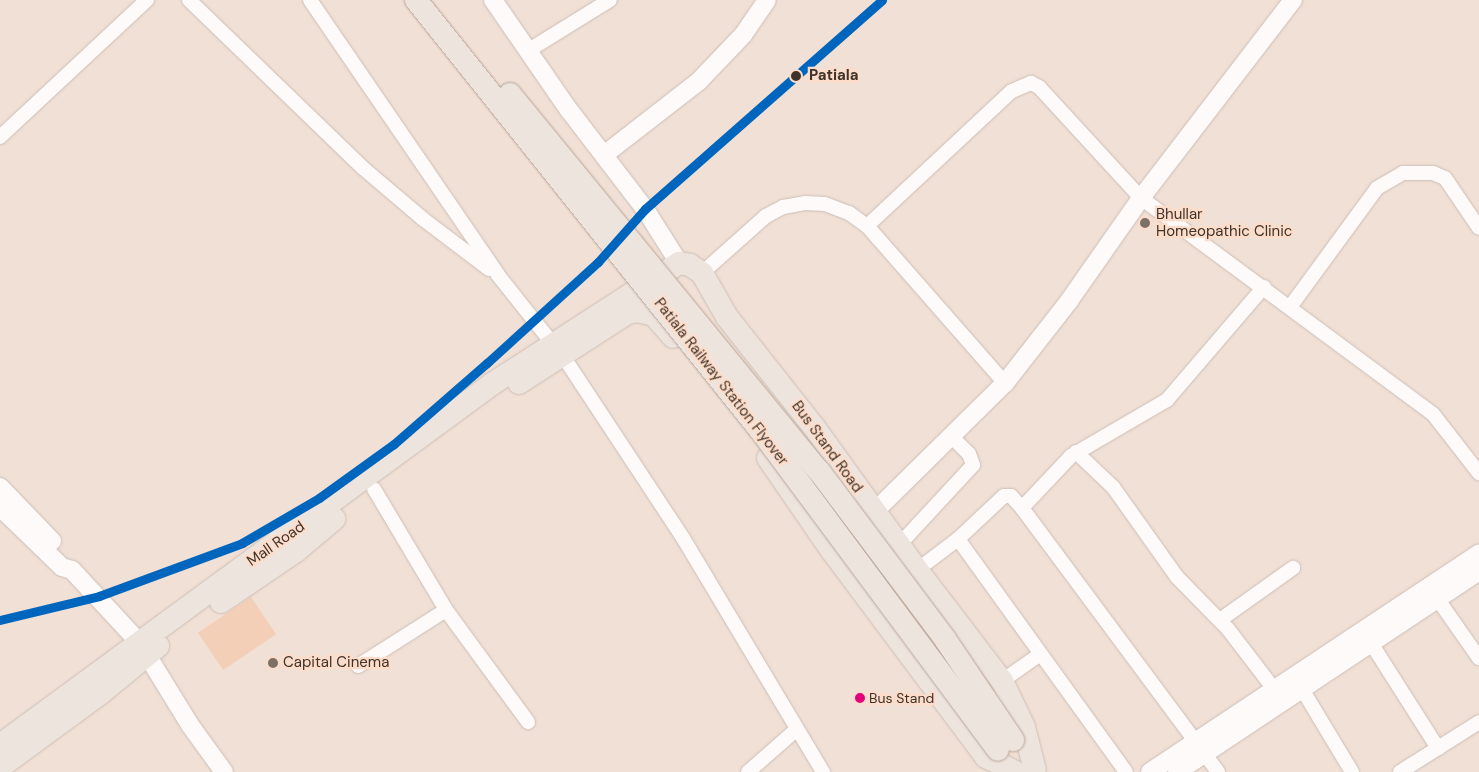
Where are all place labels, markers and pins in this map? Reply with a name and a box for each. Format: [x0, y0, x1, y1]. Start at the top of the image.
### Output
marker: Patiala [787, 67, 805, 85]
place label: Patiala [809, 67, 859, 85]
place label: Bhullar Homeopathic Clinic [1156, 205, 1292, 240]
marker: Bhullar Homeopathic Clinic [1138, 216, 1152, 230]
place label: Capital Cinema [283, 654, 389, 672]
marker: Capital Cinema [267, 657, 279, 669]
place label: Bus Stand [869, 690, 934, 706]
marker: Bus Stand [855, 693, 865, 703]

